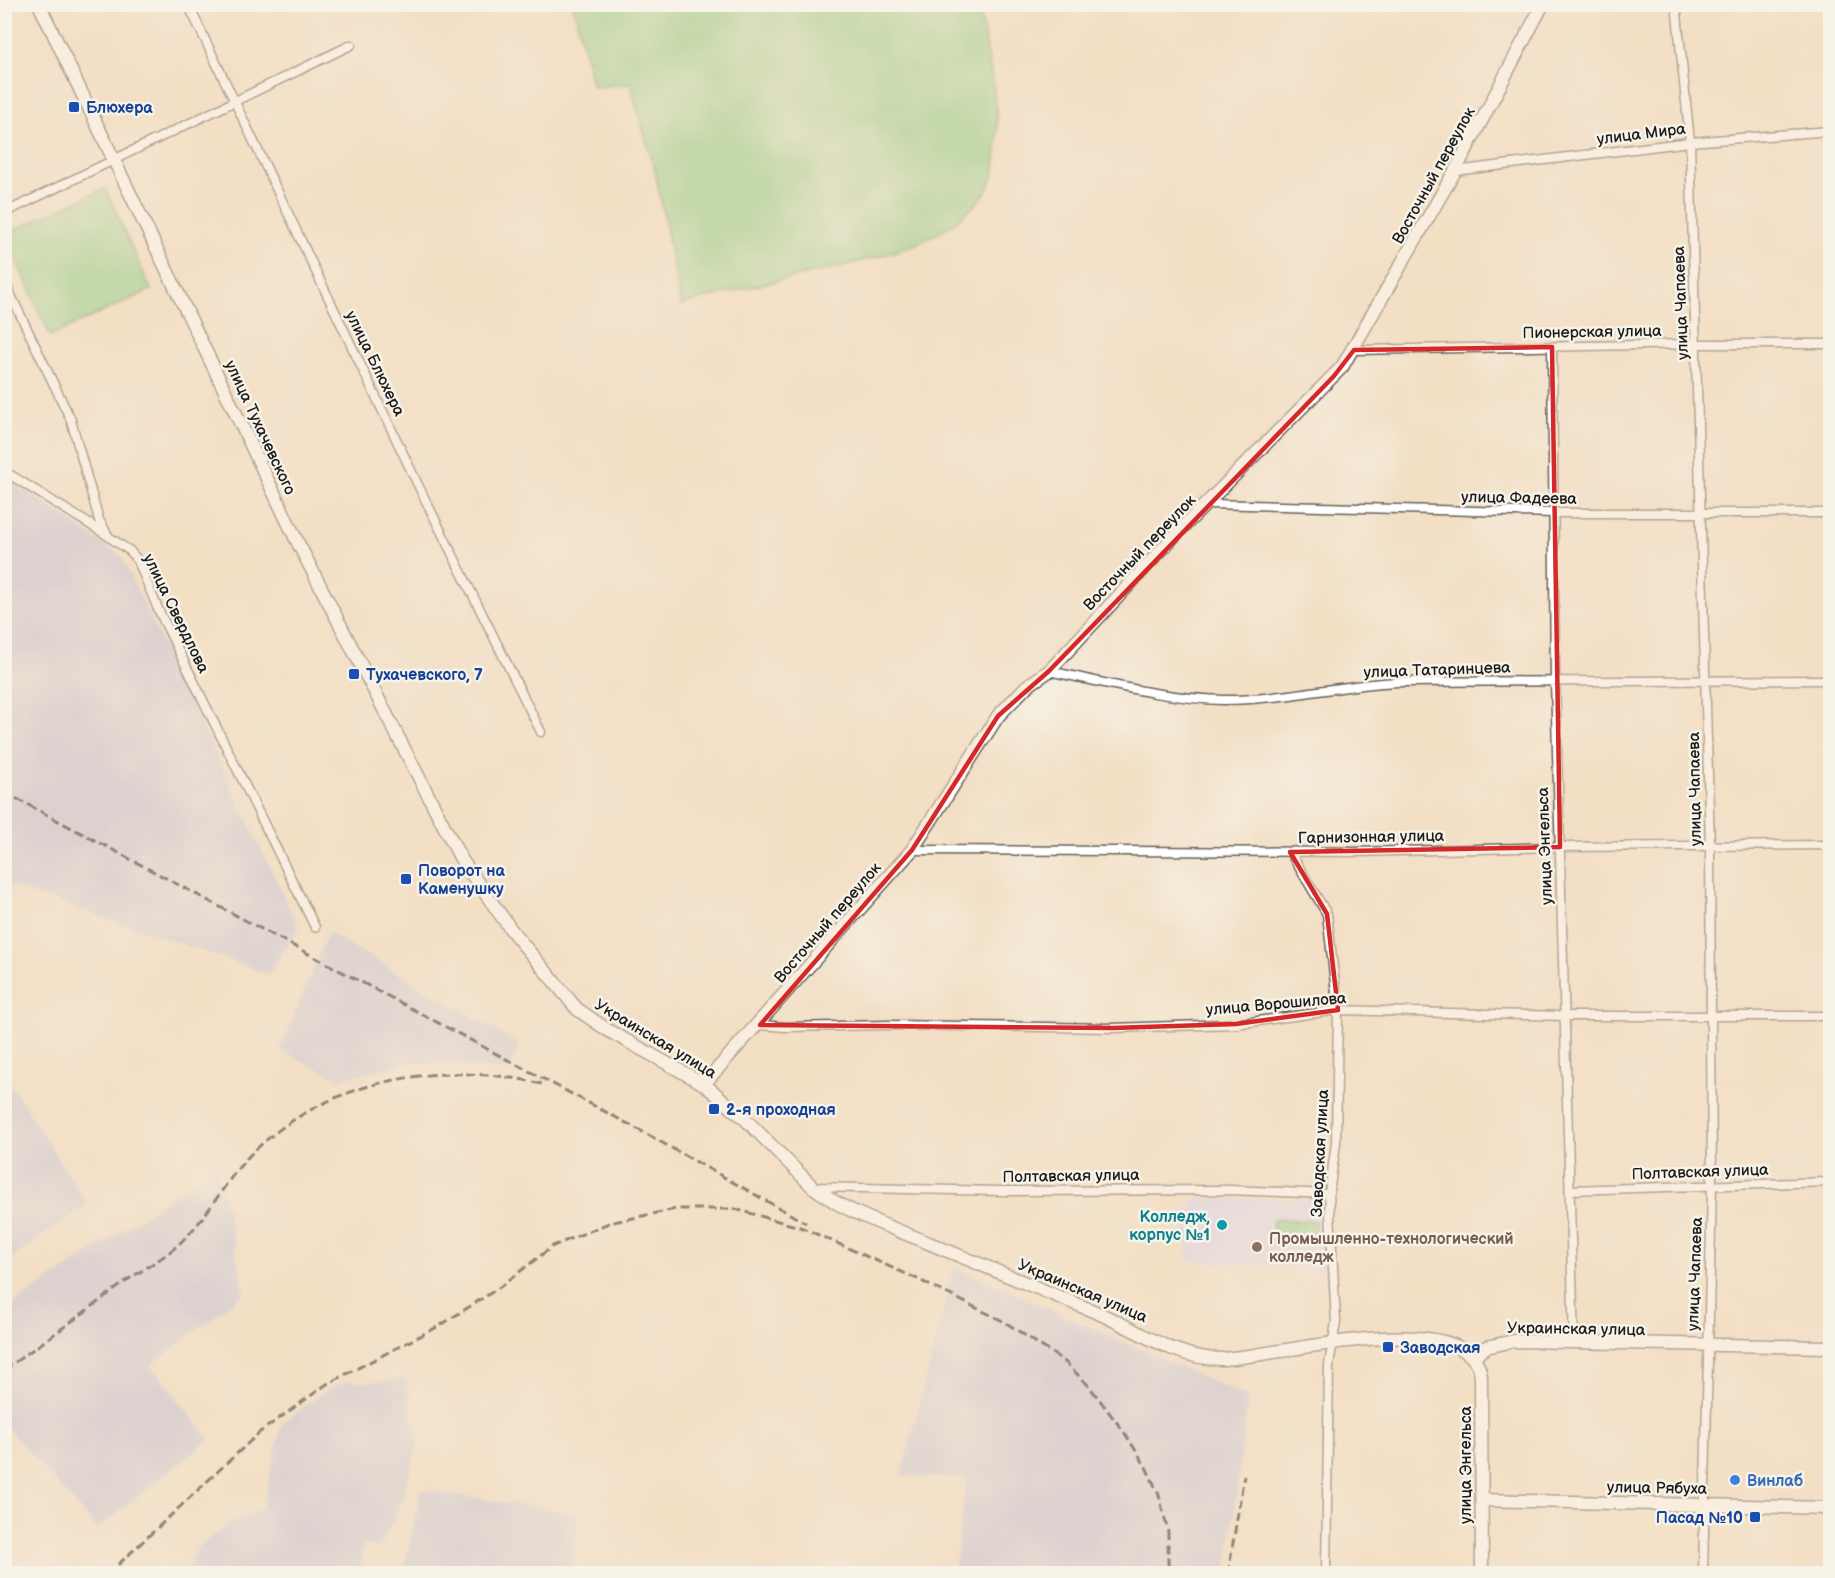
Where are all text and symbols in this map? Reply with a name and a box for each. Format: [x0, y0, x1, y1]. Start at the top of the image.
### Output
place label: Блюхера [86, 99, 153, 118]
marker: Блюхера [67, 100, 81, 114]
street label: Восточный переулок [1389, 104, 1480, 247]
street label: улица Мира [1596, 120, 1687, 149]
street label: улица Чапаева [1670, 245, 1693, 360]
street label: улица Блюхера [341, 308, 409, 420]
street label: Пионерская улица [1522, 322, 1662, 343]
street label: улица Тухачевского [220, 357, 299, 498]
street label: улица Фадеева [1461, 488, 1578, 509]
street label: Восточный переулок [1080, 491, 1201, 615]
street label: улица Свердлова [139, 551, 213, 677]
street label: улица Татаринцева [1363, 658, 1511, 683]
place label: Тухачевского, 7 [366, 666, 483, 685]
marker: Тухачевского, 7 [347, 667, 361, 681]
street label: улица Чапаева [1685, 731, 1706, 846]
street label: улица Энгельса [1534, 786, 1557, 905]
street label: Гарнизонная улица [1298, 827, 1445, 848]
street label: Восточный переулок [771, 858, 886, 987]
place label: Поворот на Каменушку [418, 862, 505, 899]
marker: Поворот на Каменушку [399, 872, 413, 886]
street label: улица Ворошилова [1205, 989, 1348, 1020]
street label: Украинская улица [591, 995, 720, 1083]
street label: Заводская улица [1308, 1088, 1333, 1217]
place label: 2-я проходная [726, 1101, 836, 1120]
marker: 2-я проходная [707, 1102, 721, 1116]
street label: Полтавская улица [1631, 1161, 1770, 1184]
street label: Полтавская улица [1002, 1166, 1140, 1187]
place label: Колледж, корпус №1 [1129, 1208, 1210, 1245]
street label: улица Чапаева [1684, 1216, 1707, 1331]
marker: Колледж, корпус №1 [1215, 1218, 1229, 1232]
place label: Промышленно-технологический колледж [1269, 1230, 1514, 1267]
marker: Промышленно-технологический колледж [1250, 1240, 1264, 1254]
street label: Украинская улица [1015, 1256, 1150, 1327]
street label: Украинская улица [1507, 1319, 1646, 1340]
place label: Заводская [1400, 1339, 1481, 1358]
marker: Заводская [1381, 1340, 1395, 1354]
street label: улица Энгельса [1457, 1405, 1476, 1524]
place label: Винлаб [1747, 1472, 1803, 1491]
marker: Винлаб [1728, 1473, 1742, 1487]
street label: улица Рябуха [1607, 1478, 1708, 1499]
place label: Пасад №10 [1656, 1509, 1743, 1528]
marker: Пасад №10 [1748, 1510, 1762, 1524]

